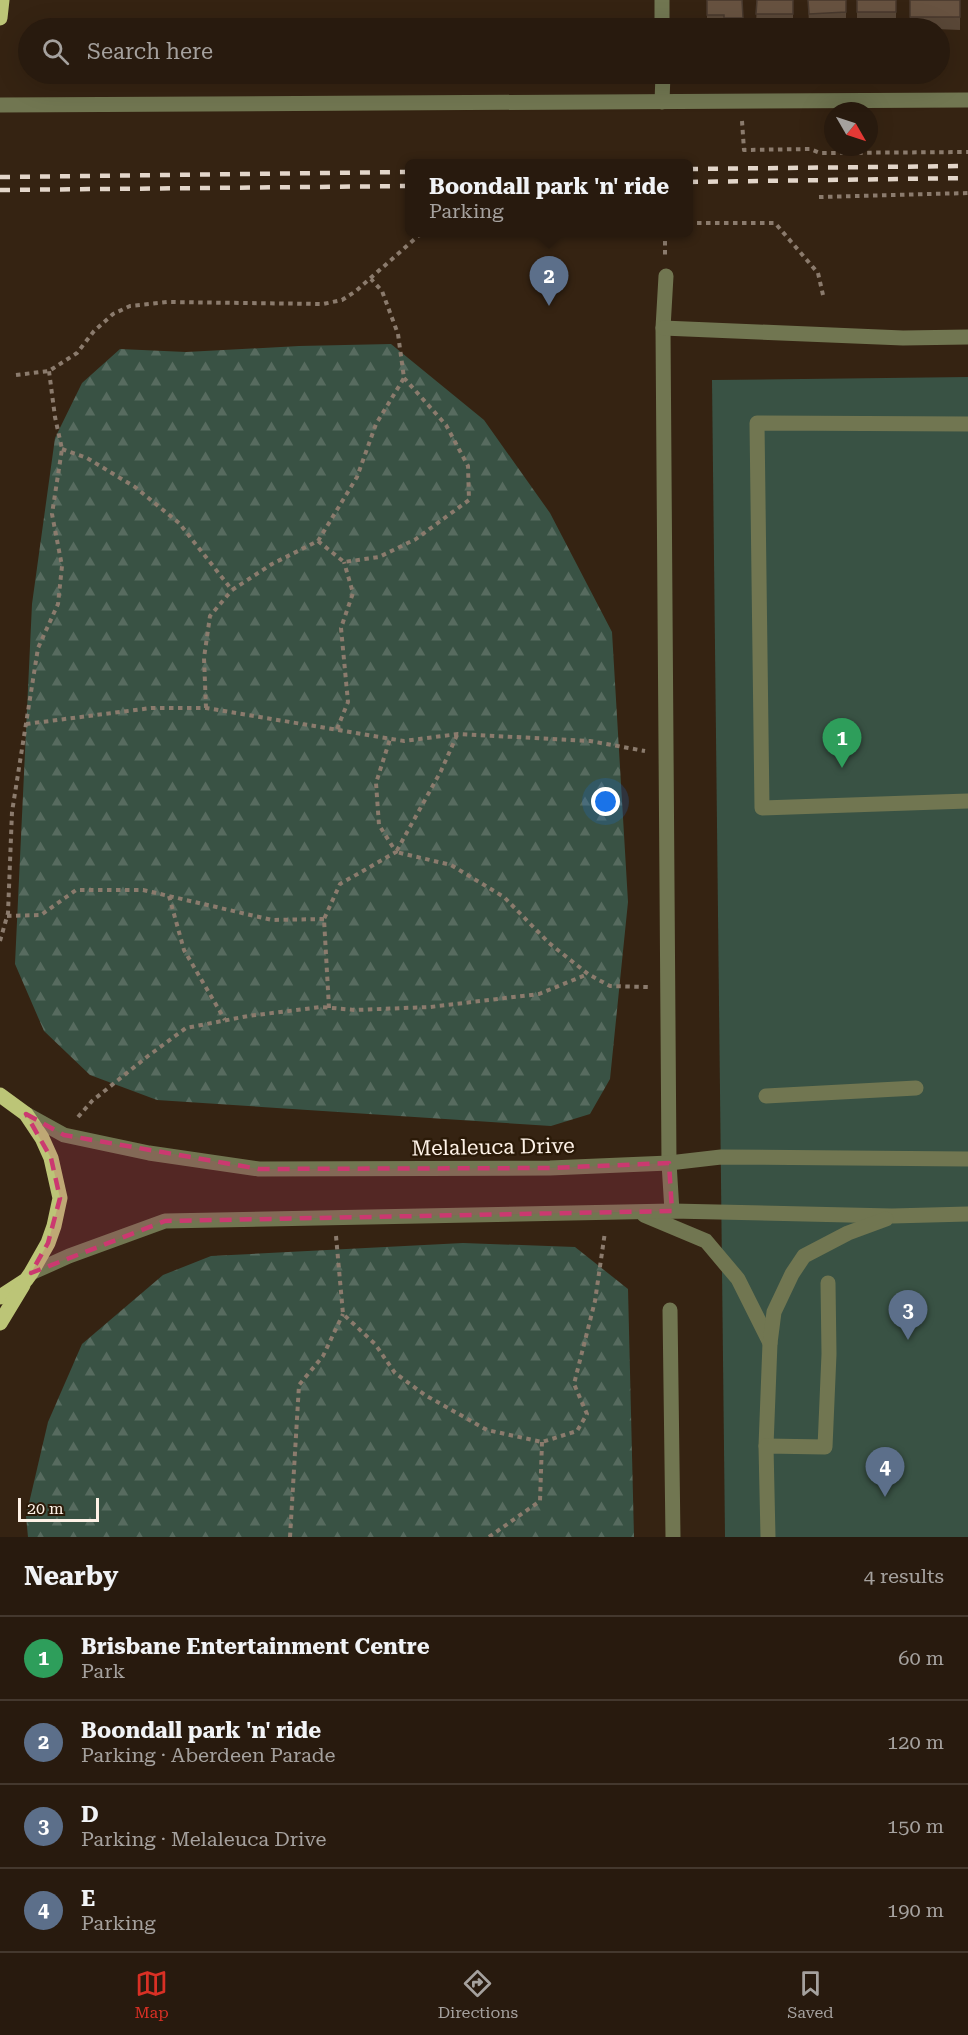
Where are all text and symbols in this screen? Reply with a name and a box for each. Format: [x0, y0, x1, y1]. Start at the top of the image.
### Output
search box [18, 18, 950, 84]
icon: search [39, 35, 72, 68]
text: Search here [87, 39, 213, 64]
north arrow [824, 102, 878, 156]
popup [405, 159, 693, 237]
text: Boondall park 'n' ride [429, 174, 669, 199]
text: Parking [429, 199, 504, 223]
pin: 2 [530, 256, 568, 306]
pin: 1 [822, 718, 862, 768]
your location [591, 787, 620, 816]
street label: Melaleuca Drive [411, 1134, 575, 1160]
pin: 3 [888, 1290, 928, 1340]
pin: 4 [866, 1448, 904, 1497]
scale bar [18, 1495, 99, 1522]
text: 20 m [27, 1499, 64, 1518]
text: Nearby [24, 1561, 118, 1591]
text: 4 results [864, 1564, 944, 1588]
text: Brisbane Entertainment Centre [81, 1634, 430, 1659]
text: 1 [38, 1646, 49, 1670]
text: 60 m [898, 1646, 944, 1670]
text: Park [81, 1659, 125, 1683]
text: Boondall park 'n' ride [81, 1718, 321, 1743]
text: 2 [38, 1730, 49, 1754]
text: 120 m [887, 1730, 944, 1754]
text: Parking · Aberdeen Parade [81, 1743, 336, 1767]
text: D [81, 1802, 99, 1827]
text: 3 [38, 1814, 49, 1838]
text: 150 m [887, 1814, 944, 1838]
text: Parking · Melaleuca Drive [81, 1827, 326, 1851]
text: E [81, 1886, 95, 1911]
text: 4 [38, 1898, 49, 1922]
text: 190 m [887, 1898, 944, 1922]
text: Parking [81, 1911, 156, 1935]
tab: Map [134, 1967, 169, 2022]
tab: Directions [438, 1967, 518, 2022]
tab: Saved [787, 1967, 834, 2022]

